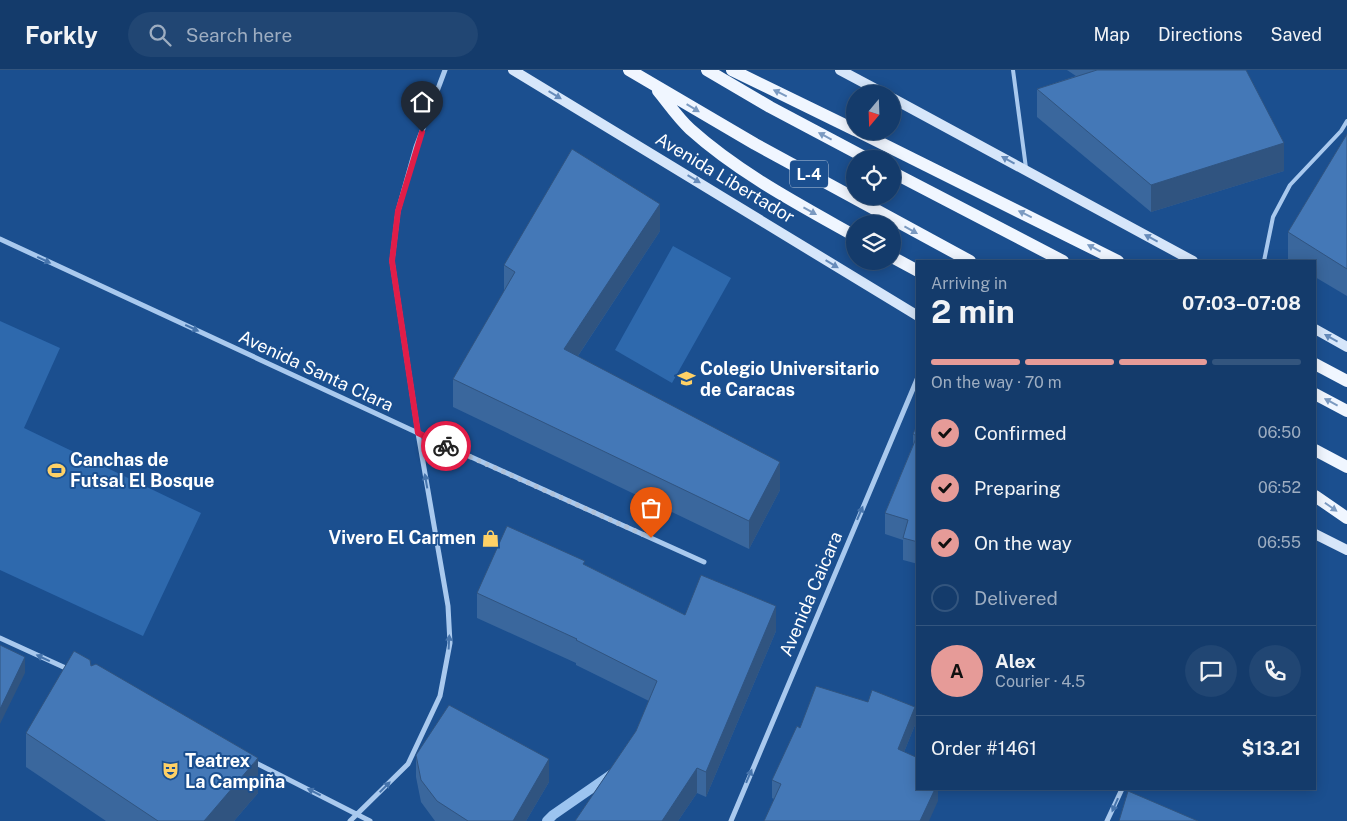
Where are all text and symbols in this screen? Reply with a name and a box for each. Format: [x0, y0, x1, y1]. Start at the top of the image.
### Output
search box [128, 12, 478, 57]
text: Forkly [25, 21, 98, 49]
icon: search [146, 21, 174, 49]
text: Search here [186, 24, 292, 46]
text: Map [1093, 24, 1130, 45]
text: Directions [1158, 24, 1243, 45]
text: Saved [1271, 24, 1322, 45]
pin [401, 81, 443, 132]
north arrow [846, 85, 901, 140]
map controls [846, 85, 901, 270]
icon: home [408, 88, 436, 116]
one-way arrow [773, 89, 787, 97]
one-way arrow [548, 90, 562, 99]
one-way arrow [687, 103, 700, 112]
street label: Avenida Libertador [652, 128, 798, 227]
one-way arrow [818, 132, 832, 140]
button: locate [846, 150, 901, 205]
one-way arrow [1001, 156, 1015, 165]
road number: L-4 [790, 160, 828, 188]
one-way arrow [687, 175, 700, 184]
one-way arrow [804, 206, 817, 215]
one-way arrow [1018, 210, 1033, 218]
button: layers [846, 215, 901, 270]
one-way arrow [905, 225, 918, 234]
one-way arrow [1143, 234, 1158, 242]
one-way arrow [1087, 244, 1100, 253]
one-way arrow [37, 256, 51, 264]
one-way arrow [826, 260, 839, 269]
text: Arriving in [931, 274, 1007, 293]
text: 07:03–07:08 [1182, 292, 1301, 314]
text: 2 min [931, 293, 1015, 330]
one-way arrow [185, 324, 199, 332]
street label: Avenida Santa Clara [236, 325, 397, 416]
one-way arrow [1324, 334, 1338, 342]
place label: Colegio Universitario de Caracas [700, 358, 879, 400]
school or university icon: Colegio Universitario de Caracas [676, 369, 696, 389]
text: On the way · 70 m [931, 373, 1061, 392]
one-way arrow [1324, 398, 1338, 406]
icon: check [931, 419, 959, 447]
courier [421, 421, 471, 471]
text: Confirmed [974, 422, 1067, 444]
text: 06:50 [1258, 423, 1301, 442]
icon: bike [432, 432, 460, 460]
place label: Canchas de Futsal El Bosque [70, 449, 214, 491]
sports icon: Canchas de Futsal El Bosque [46, 460, 66, 480]
one-way arrow [422, 473, 430, 489]
icon: check [931, 474, 959, 502]
text: Preparing [974, 477, 1061, 499]
text: 06:52 [1258, 478, 1301, 497]
pin [630, 487, 672, 538]
icon: bag [637, 494, 665, 522]
one-way arrow [1324, 502, 1338, 512]
one-way arrow [856, 505, 864, 520]
place label: Vivero El Carmen [329, 527, 476, 548]
shop icon: Vivero El Carmen [480, 528, 500, 548]
street label: Avenida Caicara [775, 528, 846, 659]
icon: check [931, 529, 959, 557]
text: On the way [974, 532, 1072, 554]
text: 06:55 [1257, 533, 1301, 552]
text: Delivered [974, 587, 1058, 609]
one-way arrow [445, 634, 453, 650]
button: chat [1185, 645, 1237, 697]
button: phone [1249, 645, 1301, 697]
text: Alex [995, 650, 1036, 672]
one-way arrow [36, 654, 50, 662]
text: A [950, 660, 964, 682]
text: Courier · 4.5 [995, 672, 1085, 691]
text: Order #1461 [931, 737, 1037, 759]
text: $13.21 [1242, 737, 1301, 759]
place label: Teatrex La Campiña [185, 750, 285, 792]
theatre icon: Teatrex La Campiña [161, 761, 181, 781]
one-way arrow [746, 769, 754, 783]
one-way arrow [378, 781, 390, 793]
one-way arrow [307, 788, 321, 796]
one-way arrow [1110, 798, 1118, 812]

